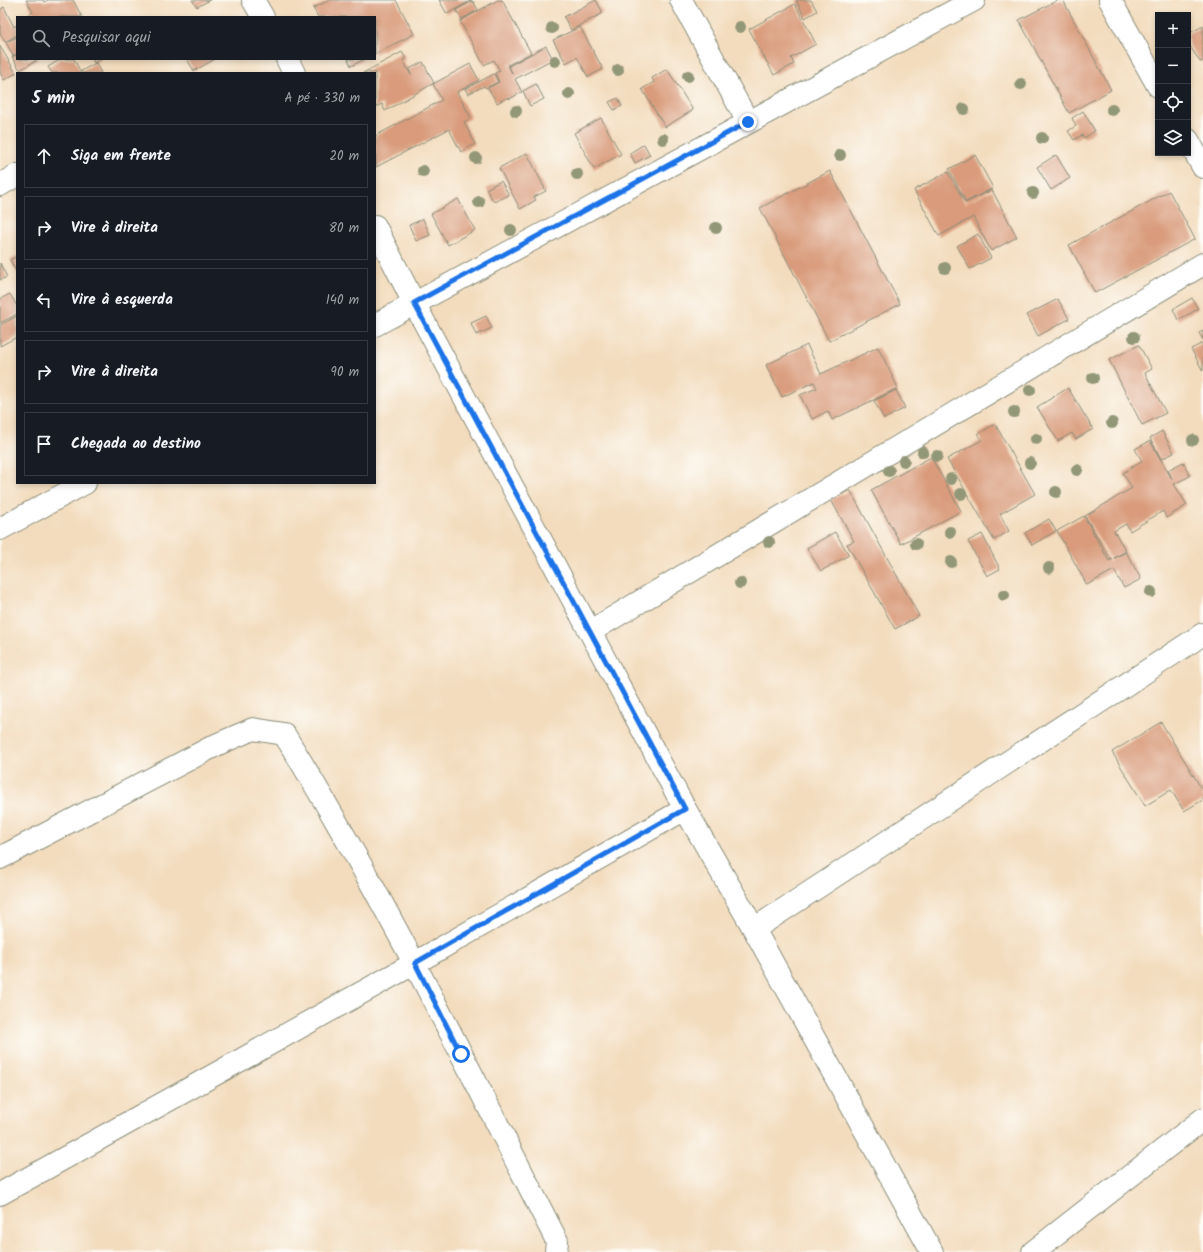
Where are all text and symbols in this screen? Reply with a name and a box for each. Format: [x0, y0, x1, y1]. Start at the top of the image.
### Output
map controls [1155, 12, 1191, 156]
button: + [1155, 12, 1191, 48]
search box [16, 16, 376, 60]
text: Pesquisar aqui [62, 26, 151, 50]
icon: search [30, 27, 52, 49]
button: − [1155, 48, 1191, 84]
button: locate [1155, 84, 1191, 120]
text: 5 min [32, 85, 75, 112]
text: A pé · 330 m [285, 88, 360, 109]
route end [739, 113, 757, 131]
button: layers [1155, 120, 1191, 156]
text: Siga em frente [71, 144, 171, 168]
icon: ahead [33, 145, 55, 167]
text: 20 m [329, 146, 359, 167]
text: Vire à direita [71, 216, 158, 240]
icon: right [33, 217, 55, 239]
text: 80 m [329, 218, 359, 239]
text: Vire à esquerda [71, 288, 173, 312]
icon: left [33, 289, 55, 311]
text: 140 m [326, 290, 359, 311]
text: Vire à direita [71, 360, 158, 384]
icon: right [33, 361, 55, 383]
text: 90 m [331, 362, 359, 383]
text: Chegada ao destino [71, 432, 201, 456]
icon: arrive [33, 433, 55, 455]
route start [452, 1045, 470, 1063]

